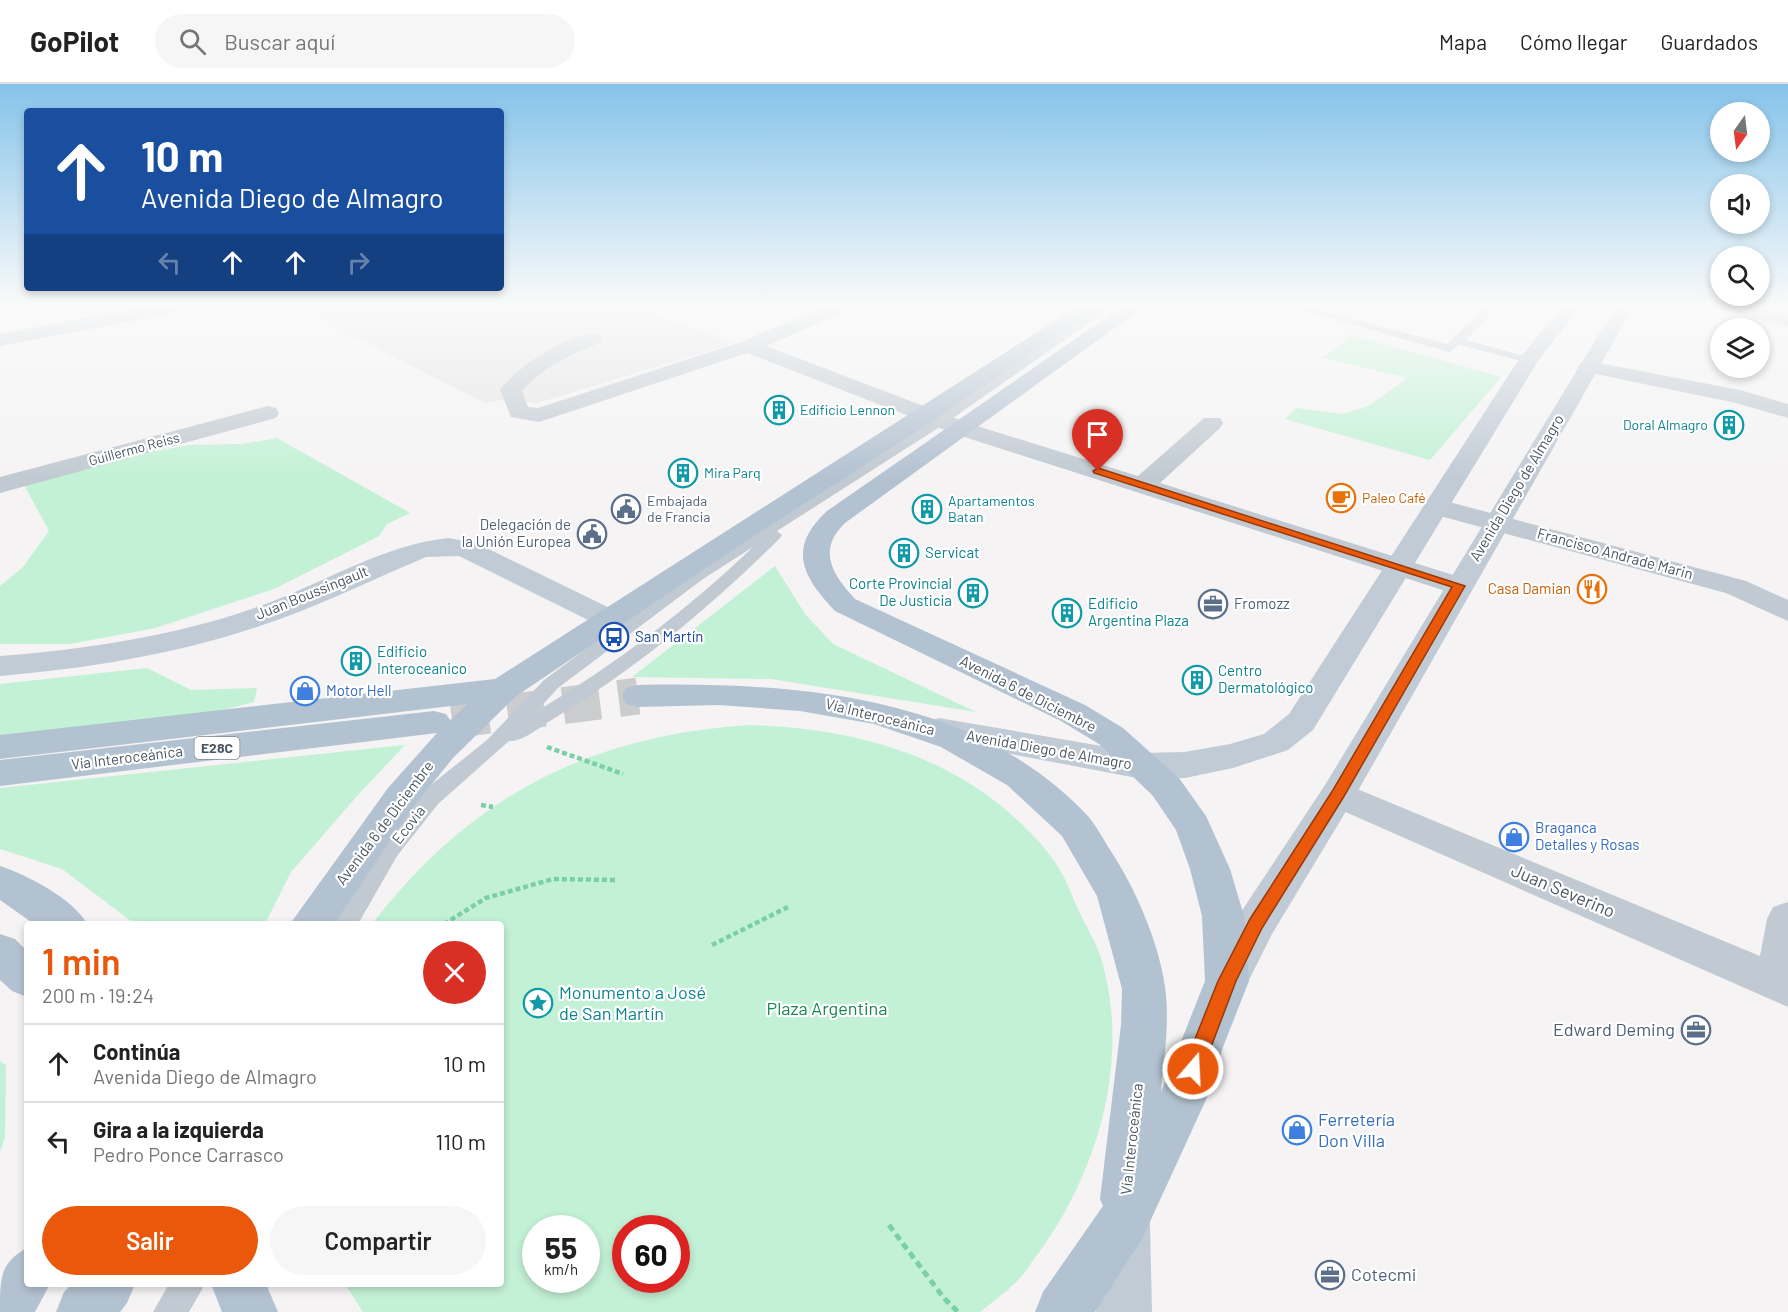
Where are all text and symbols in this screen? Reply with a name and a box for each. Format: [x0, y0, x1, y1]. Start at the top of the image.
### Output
search box [155, 14, 575, 68]
text: GoPilot [30, 24, 119, 58]
icon: search [176, 25, 209, 58]
text: Buscar aquí [224, 28, 335, 54]
text: Mapa [1439, 29, 1487, 54]
text: Cómo llegar [1520, 29, 1627, 54]
text: Guardados [1660, 29, 1758, 54]
north arrow [1710, 102, 1770, 162]
map controls [1710, 102, 1770, 378]
text: 10 m [141, 130, 223, 180]
icon: ahead [42, 132, 120, 210]
button: sound [1710, 174, 1770, 234]
text: Avenida Diego de Almagro [141, 181, 443, 213]
icon: left [153, 246, 186, 279]
icon: ahead [216, 246, 249, 279]
icon: ahead [279, 246, 312, 279]
icon: right [342, 246, 375, 279]
button: search [1710, 246, 1770, 306]
button: layers [1710, 318, 1770, 378]
building icon: Edificio Lennon [763, 394, 795, 426]
place label: Edificio Lennon [800, 401, 895, 418]
pin [1072, 409, 1123, 471]
building icon: Doral Almagro [1713, 409, 1745, 441]
street label: Avenida Diego de Almagro [1465, 411, 1567, 564]
place label: Doral Almagro [1623, 416, 1708, 433]
icon: arrive [1081, 418, 1114, 451]
street label: Guillermo Reiss [87, 428, 181, 469]
building icon: Mira Parq [667, 457, 699, 489]
place label: Mira Parq [704, 464, 761, 481]
cafe icon: Paleo Café [1325, 482, 1357, 514]
place label: Paleo Café [1362, 489, 1426, 506]
place label: Embajada de Francia [647, 492, 710, 525]
place label: Apartamentos Batan [948, 492, 1035, 525]
public building icon: Embajada de Francia [610, 493, 642, 525]
building icon: Apartamentos Batan [911, 493, 943, 525]
place label: Delegación de la Unión Europea [462, 515, 571, 550]
public building icon: Delegación de la Unión Europea [576, 518, 608, 550]
street label: Francisco Andrade Marin [1535, 524, 1695, 582]
building icon: Servicat [888, 537, 920, 569]
place label: Servicat [925, 543, 979, 561]
street label: Juan Boussingault [253, 561, 371, 623]
restaurant icon: Casa Damian [1576, 573, 1608, 605]
place label: Corte Provincial De Justicia [849, 574, 952, 609]
building icon: Corte Provincial De Justicia [957, 577, 989, 609]
place label: Casa Damian [1488, 579, 1571, 597]
office icon: Fromozz [1197, 588, 1229, 620]
place label: Edificio Argentina Plaza [1088, 594, 1189, 629]
place label: Fromozz [1234, 594, 1290, 612]
building icon: Edificio Argentina Plaza [1051, 597, 1083, 629]
bus stop icon: San Martín [598, 621, 630, 653]
place label: San Martín [635, 627, 703, 645]
place label: Edificio Interoceanico [377, 642, 467, 677]
building icon: Edificio Interoceanico [340, 645, 372, 677]
street label: Avenida 6 de Diciembre [957, 651, 1100, 735]
place label: Centro Dermatológico [1218, 661, 1313, 696]
building icon: Centro Dermatológico [1181, 664, 1213, 696]
shop icon: Motor Hell [289, 675, 321, 707]
place label: Motor Hell [326, 681, 391, 699]
street label: Vía Interoceánica [824, 694, 937, 738]
street label: Avenida Diego de Almagro [965, 726, 1133, 772]
road number: E28C [194, 737, 240, 759]
street label: Vía Interoceánica [70, 741, 184, 773]
street label: Avenida 6 de Diciembre [332, 757, 437, 888]
street label: Ecovia [388, 802, 429, 847]
place label: Braganca Detalles y Rosas [1535, 818, 1640, 853]
shop icon: Braganca Detalles y Rosas [1498, 821, 1530, 853]
street label: Juan Severino [1508, 858, 1619, 922]
text: 1 min [42, 939, 121, 982]
button: close [423, 941, 486, 1004]
place label: Monumento a José de San Martín [559, 981, 706, 1024]
text: 200 m · 19:24 [42, 983, 154, 1007]
place icon: Monumento a José de San Martín [522, 987, 554, 1019]
park label: Plaza Argentina [766, 997, 888, 1019]
office icon: Edward Deming [1680, 1014, 1712, 1046]
place label: Edward Deming [1553, 1018, 1675, 1040]
position arrow [1161, 1037, 1225, 1101]
text: Continúa [93, 1038, 180, 1064]
icon: ahead [42, 1047, 75, 1080]
text: 10 m [443, 1050, 486, 1076]
text: Avenida Diego de Almagro [93, 1064, 317, 1088]
street label: Vía Interoceánica [1116, 1082, 1146, 1196]
place label: Ferretería Don Villa [1318, 1108, 1395, 1151]
shop icon: Ferretería Don Villa [1281, 1114, 1313, 1146]
text: Gira a la izquierda [93, 1116, 264, 1142]
icon: left [42, 1125, 75, 1158]
text: 110 m [436, 1128, 486, 1154]
text: Pedro Ponce Carrasco [93, 1142, 284, 1166]
button: Salir [42, 1206, 258, 1275]
button: Compartir [270, 1206, 486, 1275]
speed limit sign: 60 [612, 1215, 690, 1293]
text: 55 [545, 1229, 577, 1265]
office icon: Cotecmi [1314, 1259, 1346, 1291]
text: km/h [544, 1260, 578, 1278]
place label: Cotecmi [1351, 1263, 1416, 1285]

